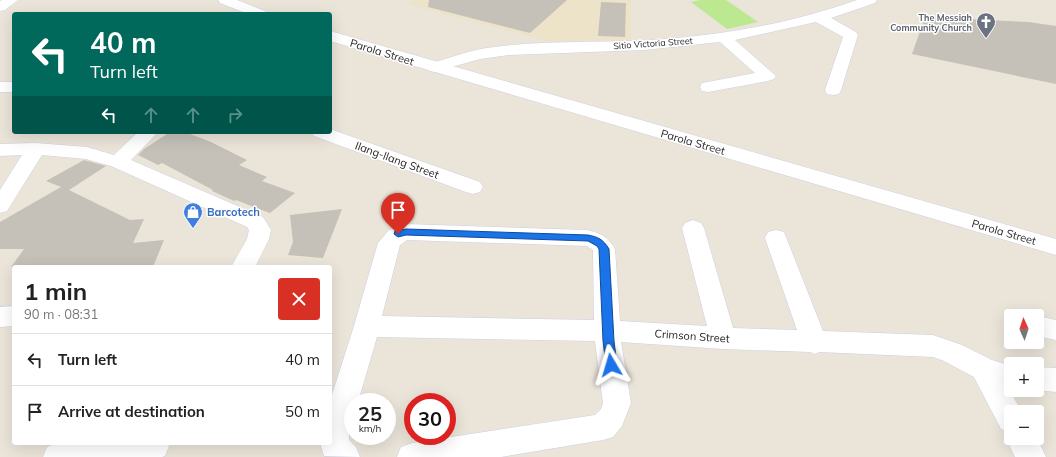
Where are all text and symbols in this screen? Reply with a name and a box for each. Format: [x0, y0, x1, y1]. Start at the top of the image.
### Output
church icon: The Messiah Community Church [975, 11, 997, 39]
place label: The Messiah Community Church [890, 12, 972, 34]
text: 40 m [90, 25, 156, 60]
icon: left [24, 28, 76, 80]
street label: Sitio Victoria Street [613, 35, 693, 51]
street label: Parola Street [348, 36, 416, 68]
text: Turn left [90, 60, 158, 83]
icon: left [98, 104, 120, 126]
icon: ahead [140, 104, 162, 126]
icon: ahead [182, 104, 204, 126]
icon: right [224, 104, 246, 126]
street label: Parola Street [659, 126, 727, 158]
street label: Ilang-llang Street [353, 138, 441, 182]
pin [381, 193, 415, 234]
icon: arrive [387, 199, 409, 221]
shop icon: Barcotech [182, 201, 204, 229]
place label: Barcotech [207, 205, 260, 219]
street label: Parola Street [970, 216, 1038, 248]
text: 1 min [24, 276, 87, 306]
button: close [278, 278, 320, 320]
text: 90 m · 08:31 [24, 306, 98, 322]
north arrow [1004, 309, 1044, 349]
map controls [1004, 309, 1044, 445]
street label: Crimson Street [654, 326, 730, 346]
position arrow [590, 344, 632, 386]
icon: left [24, 349, 46, 371]
text: Turn left [58, 350, 117, 369]
text: 40 m [285, 350, 320, 369]
button: + [1004, 357, 1044, 397]
speed limit sign: 30 [404, 393, 456, 445]
icon: arrive [24, 401, 46, 423]
text: 25 [358, 401, 382, 426]
text: Arrive at destination [58, 402, 205, 421]
text: 50 m [285, 402, 320, 421]
button: − [1004, 405, 1044, 445]
text: km/h [359, 422, 381, 435]

